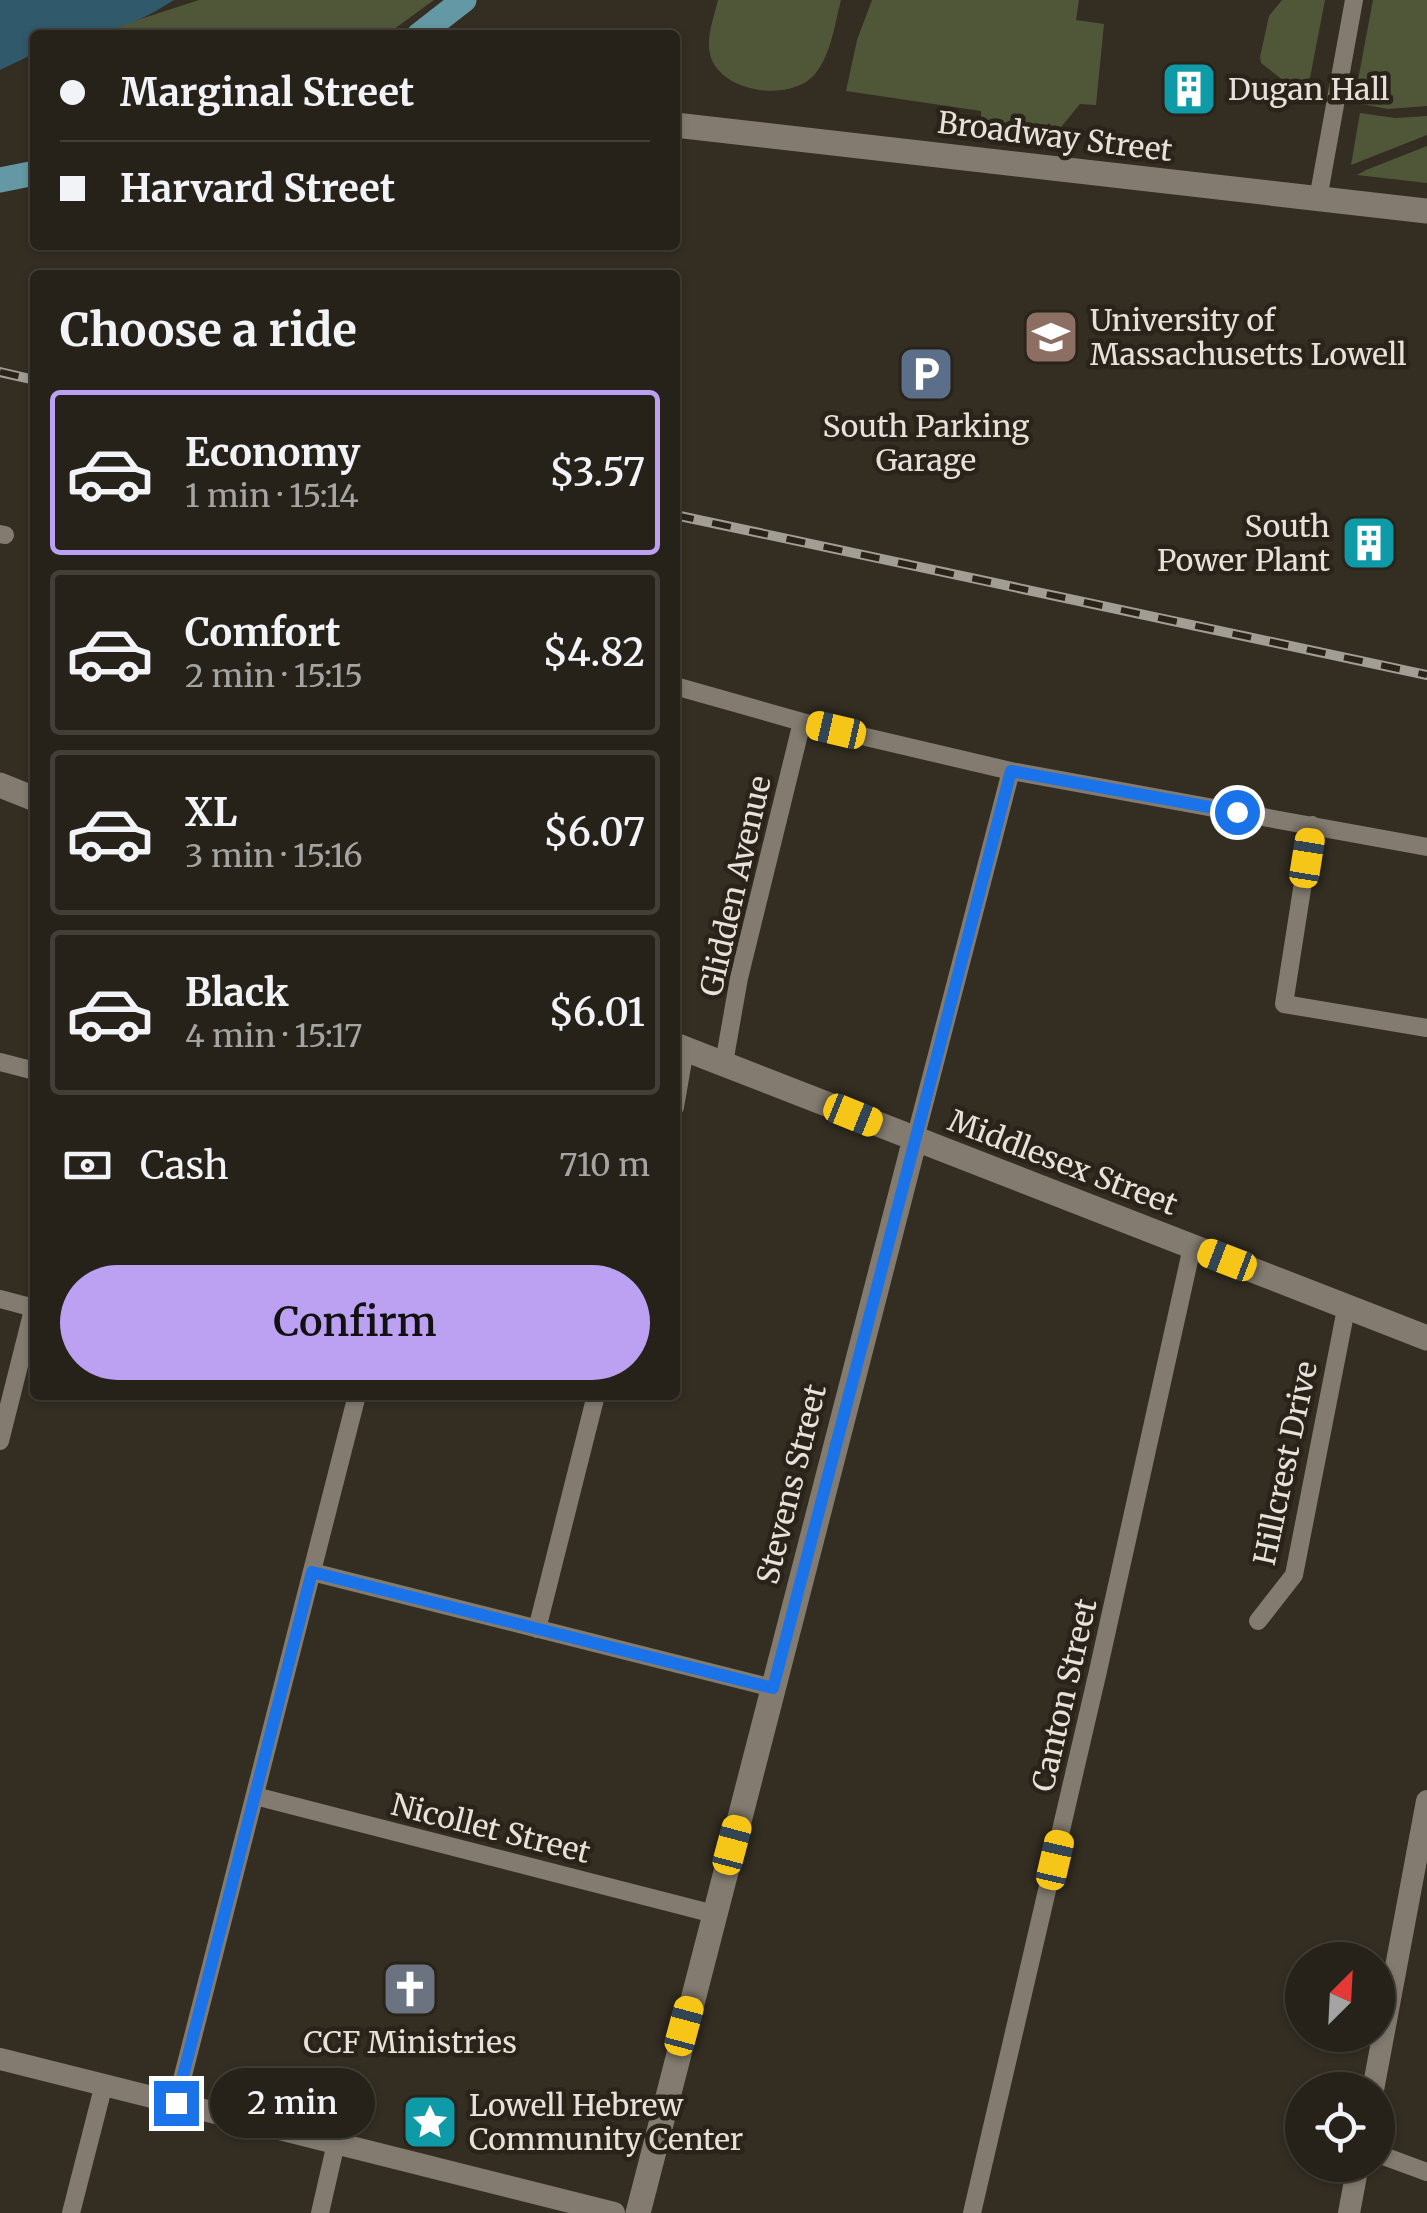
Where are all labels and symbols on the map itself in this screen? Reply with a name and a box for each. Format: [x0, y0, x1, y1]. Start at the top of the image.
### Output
building icon: Dugan Hall [1159, 59, 1219, 119]
place label: Dugan Hall [1228, 70, 1389, 108]
street label: Broadway Street [936, 103, 1175, 169]
place label: University of Massachusetts Lowell [1090, 301, 1406, 373]
school or university icon: University of Massachusetts Lowell [1021, 307, 1081, 367]
parking icon: South Parking Garage [896, 344, 956, 404]
place label: South Parking Garage [823, 407, 1029, 479]
place label: South Power Plant [1157, 507, 1330, 579]
building icon: South Power Plant [1339, 513, 1399, 573]
car [803, 709, 869, 751]
street label: Glidden Avenue [691, 772, 779, 1000]
route start [1215, 790, 1260, 835]
car [1287, 826, 1327, 890]
car [820, 1090, 886, 1140]
street label: Middlesex Street [943, 1101, 1183, 1223]
car [1194, 1235, 1260, 1285]
street label: Hillcrest Drive [1245, 1358, 1325, 1568]
street label: Stevens Street [748, 1380, 834, 1588]
street label: Canton Street [1023, 1595, 1105, 1795]
street label: Nicollet Street [388, 1785, 595, 1871]
car [710, 1812, 754, 1878]
car [1034, 1827, 1076, 1893]
north arrow [1285, 1942, 1395, 2052]
church icon: CCF Ministries [380, 1959, 440, 2019]
car [662, 1993, 706, 2059]
place label: CCF Ministries [303, 2023, 517, 2061]
callout: 2 min [211, 2068, 376, 2138]
route end [154, 2081, 199, 2126]
place label: Lowell Hebrew Community Center [469, 2086, 743, 2158]
place icon: Lowell Hebrew Community Center [400, 2092, 460, 2152]

